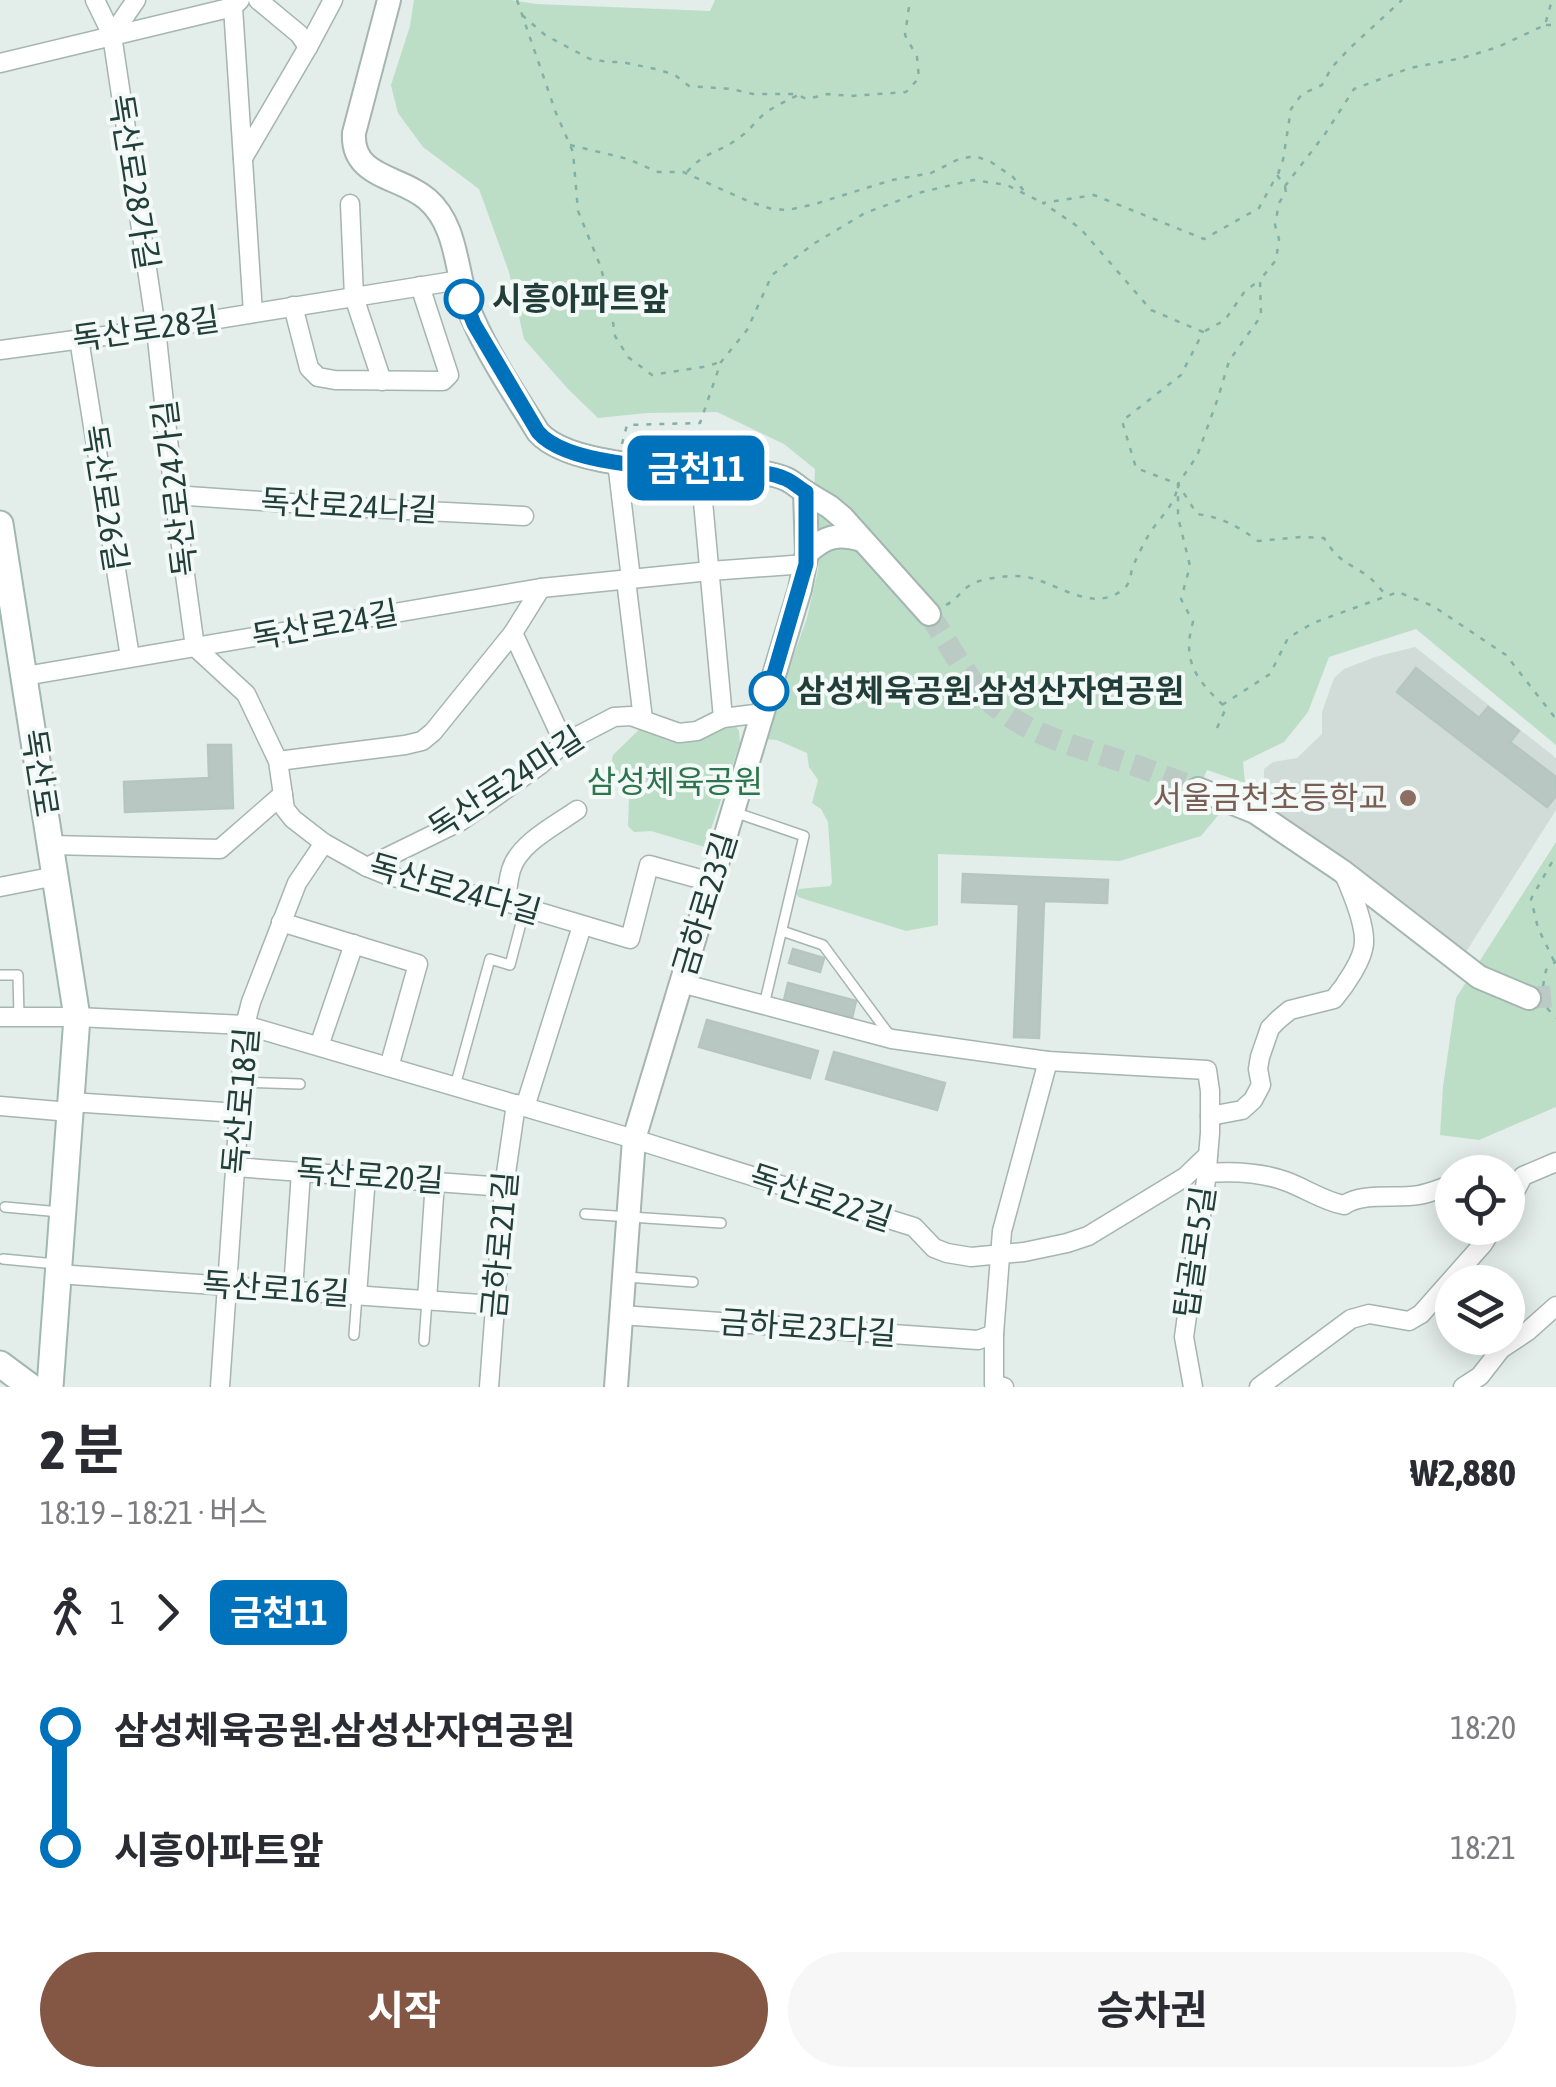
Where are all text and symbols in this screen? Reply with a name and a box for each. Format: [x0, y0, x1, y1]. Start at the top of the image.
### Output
street label: 독산로28가길 [102, 91, 167, 272]
marker: 시흥아파트앞 [445, 280, 483, 318]
place label: 시흥아파트앞 [492, 280, 669, 317]
street label: 독산로28길 [70, 300, 222, 357]
street label: 독산로24가길 [145, 398, 204, 578]
street label: 독산로26길 [76, 422, 135, 574]
line badge: 금천11 [626, 436, 766, 500]
text: 금천11 [647, 448, 745, 488]
street label: 독산로24나길 [260, 482, 439, 529]
street label: 독산로24길 [249, 593, 401, 656]
marker: 삼성체육공원.삼성산자연공원 [750, 672, 788, 710]
place label: 삼성체육공원.삼성산자연공원 [796, 672, 1184, 709]
street label: 독산로24마길 [421, 719, 590, 846]
street label: 독산로 [15, 726, 66, 819]
park label: 삼성체육공원 [587, 763, 763, 800]
place label: 서울금천초등학교 [1152, 779, 1388, 816]
marker: 서울금천초등학교 [1397, 787, 1419, 809]
street label: 금하로23길 [665, 828, 744, 980]
street label: 독산로24다길 [365, 846, 545, 931]
street label: 독산로18길 [216, 1026, 265, 1176]
street label: 독산로20길 [295, 1152, 445, 1199]
map controls [1435, 1155, 1525, 1355]
button: locate [1435, 1155, 1525, 1245]
street label: 독산로22길 [745, 1157, 897, 1238]
street label: 금하로21길 [475, 1170, 524, 1320]
street label: 탑골로5길 [1167, 1184, 1222, 1320]
street label: 독산로16길 [201, 1265, 351, 1312]
button: layers [1435, 1265, 1525, 1355]
street label: 금하로23다길 [718, 1303, 898, 1352]
text: 2 분 [40, 1418, 124, 1481]
text: ₩2,880 [1410, 1451, 1516, 1494]
text: 18:19 – 18:21 · 버스 [40, 1494, 268, 1531]
icon: walk [40, 1585, 95, 1640]
icon: forward [140, 1585, 195, 1640]
text: 금천11 [230, 1592, 327, 1632]
text: 1 [110, 1594, 125, 1631]
text: 삼성체육공원.삼성산자연공원 [114, 1709, 575, 1752]
text: 18:20 [1450, 1709, 1516, 1746]
text: 시흥아파트앞 [114, 1829, 324, 1872]
text: 18:21 [1450, 1829, 1516, 1866]
button: 시작 [40, 1952, 768, 2067]
button: 승차권 [788, 1952, 1516, 2067]

